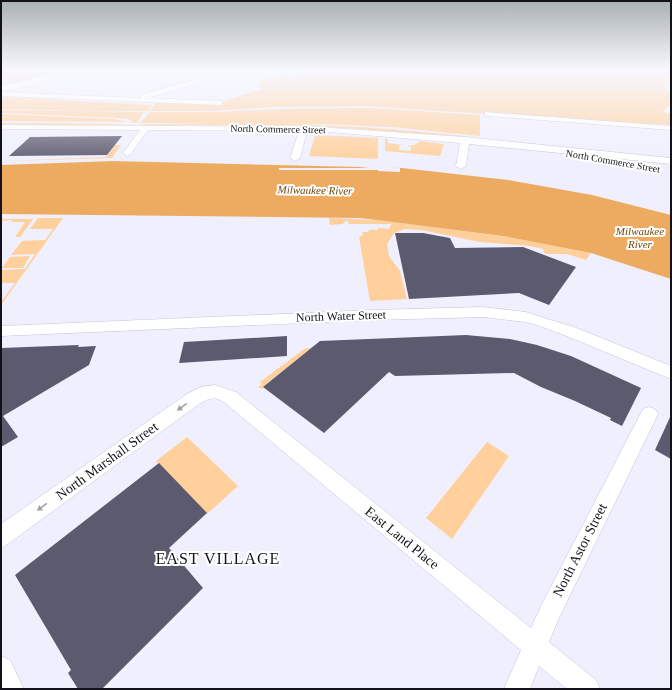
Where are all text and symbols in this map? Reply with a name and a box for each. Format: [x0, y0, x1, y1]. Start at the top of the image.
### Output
street label: North Commerce Street [230, 123, 326, 135]
street label: North Commerce Street [565, 147, 661, 175]
water label: Milwaukee River [276, 183, 353, 197]
water label: Milwaukee River [615, 225, 664, 250]
street label: North Water Street [296, 307, 387, 325]
one-way arrow [177, 403, 187, 411]
street label: North Marshall Street [53, 419, 161, 503]
street label: North Astor Street [550, 501, 610, 599]
one-way arrow [37, 503, 48, 511]
street label: East Land Place [362, 504, 442, 572]
district label: EAST VILLAGE [156, 550, 280, 567]

